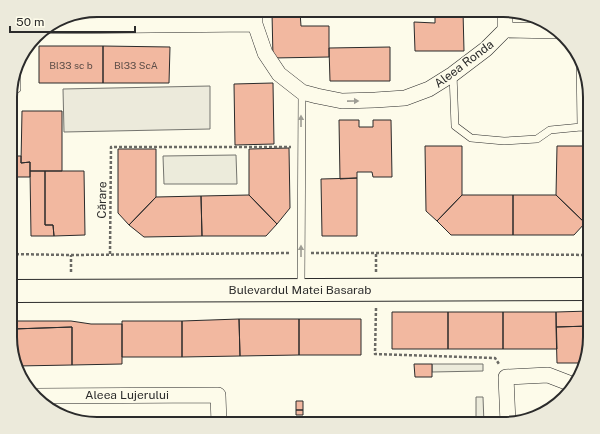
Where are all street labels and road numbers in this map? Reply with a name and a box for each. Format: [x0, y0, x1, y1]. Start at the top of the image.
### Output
street label: Aleea Ronda [432, 37, 496, 91]
street label: Cărare [95, 181, 109, 219]
street label: Bulevardul Matei Basarab [229, 283, 371, 297]
street label: Aleea Lujerului [85, 388, 169, 402]

